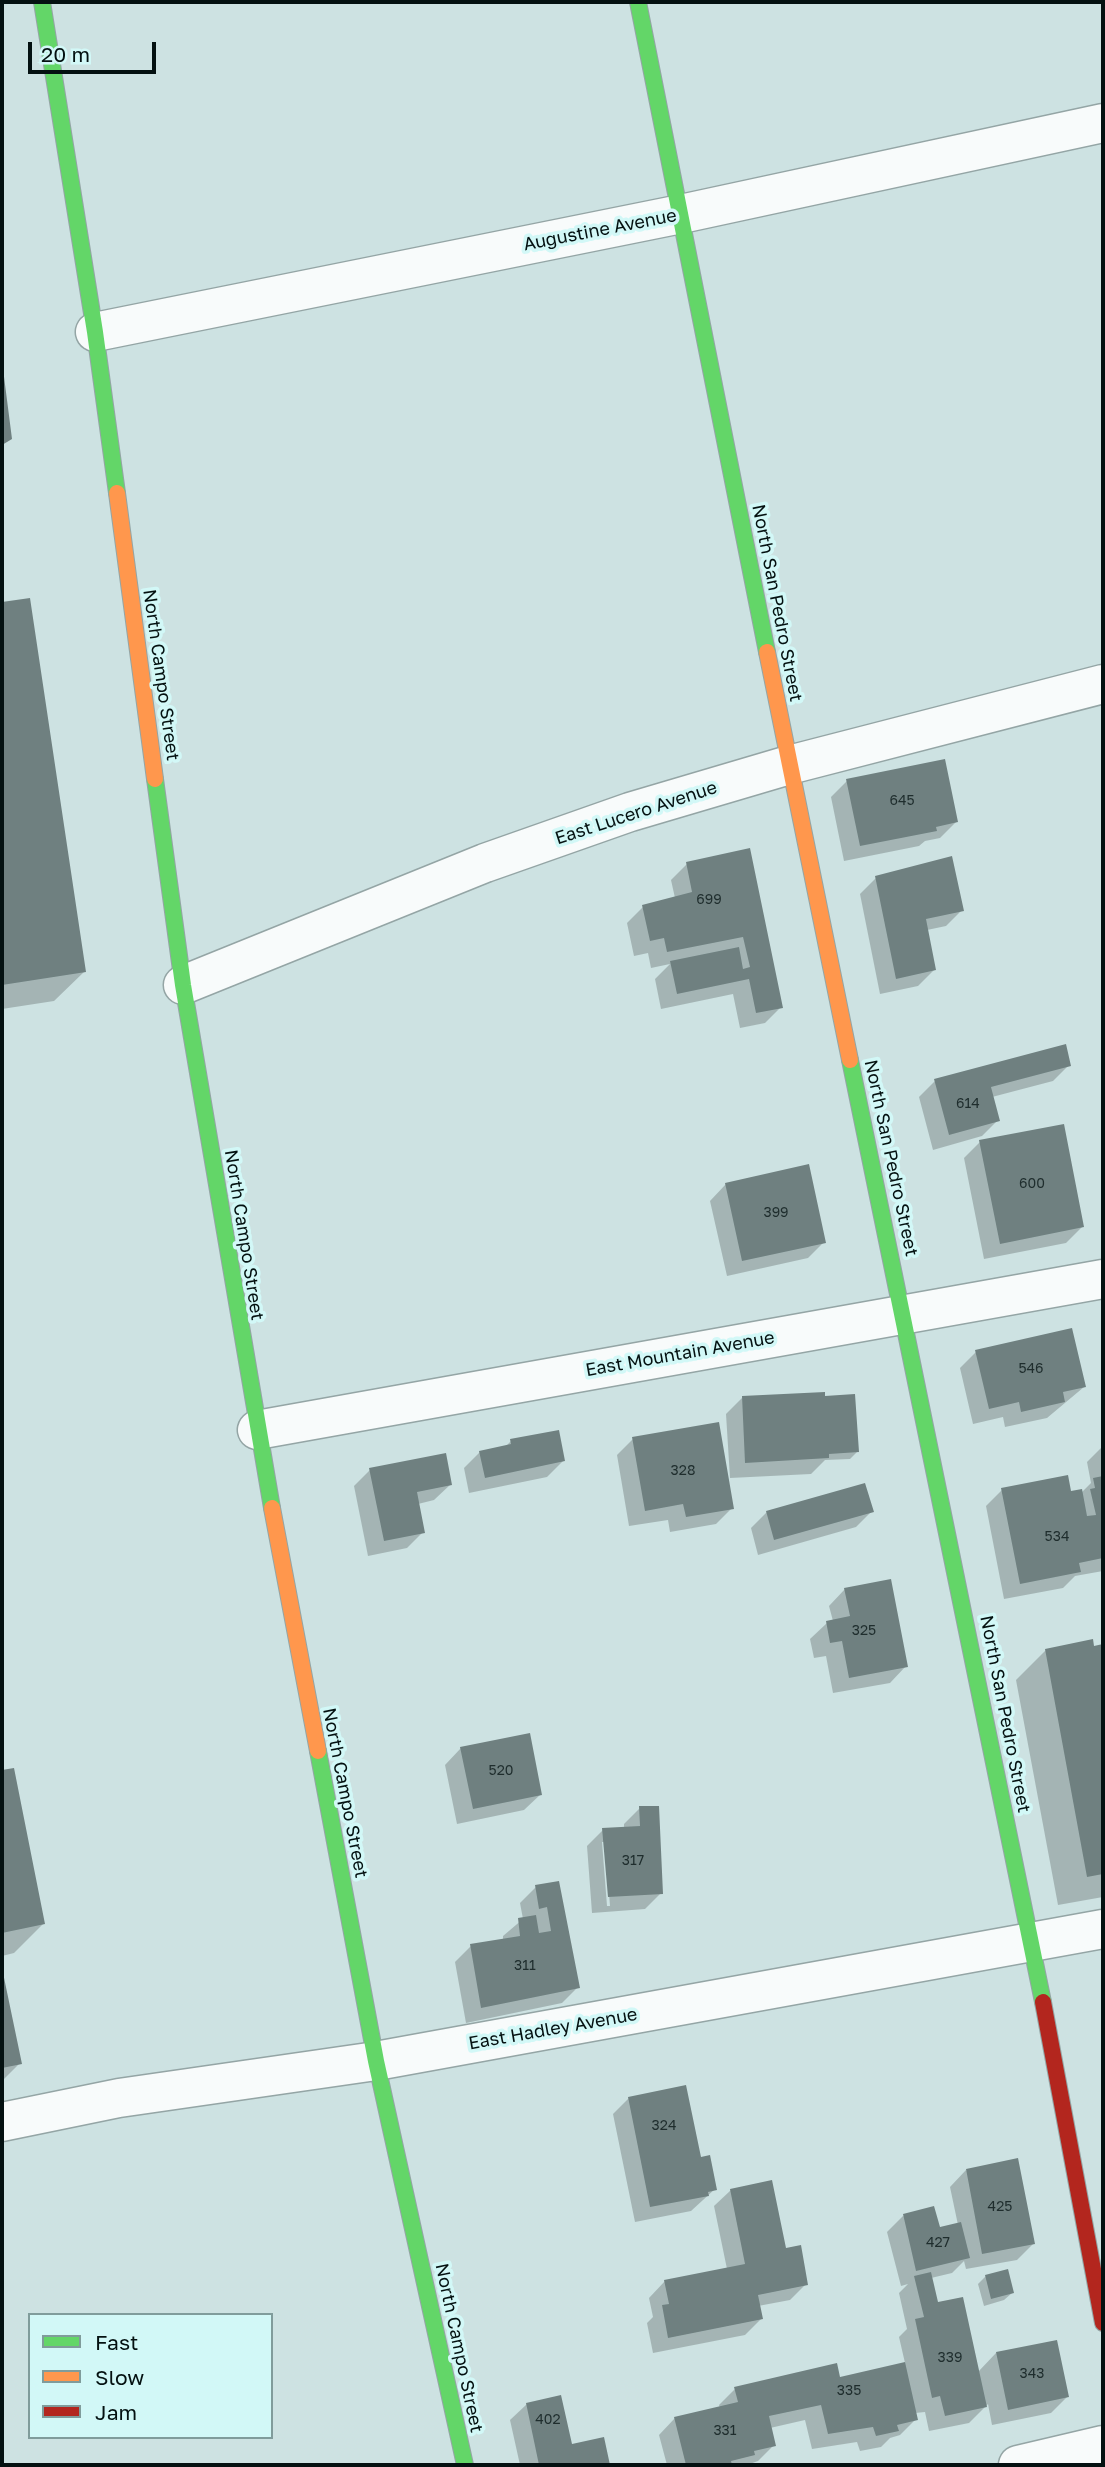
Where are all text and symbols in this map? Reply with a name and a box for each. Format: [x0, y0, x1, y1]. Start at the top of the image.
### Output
scale bar [32, 28, 159, 72]
text: 20 m [41, 41, 90, 67]
street label: Augustine Avenue [522, 205, 678, 255]
street label: North San Pedro Street [747, 503, 807, 703]
street label: North Campo Street [138, 588, 184, 762]
street label: East Lucero Avenue [552, 777, 720, 849]
house number: 645 [889, 793, 915, 809]
house number: 699 [696, 892, 722, 908]
street label: North San Pedro Street [860, 1058, 922, 1258]
house number: 614 [956, 1096, 980, 1112]
street label: North Campo Street [220, 1148, 268, 1322]
house number: 600 [1019, 1176, 1045, 1192]
house number: 399 [763, 1205, 789, 1221]
street label: East Mountain Avenue [584, 1327, 776, 1381]
house number: 546 [1018, 1361, 1044, 1377]
house number: 328 [671, 1463, 695, 1479]
house number: 534 [1045, 1529, 1069, 1545]
street label: North San Pedro Street [975, 1614, 1035, 1814]
house number: 325 [852, 1623, 876, 1639]
street label: North Campo Street [318, 1706, 372, 1880]
house number: 520 [489, 1763, 513, 1779]
house number: 317 [622, 1853, 644, 1869]
house number: 311 [514, 1958, 536, 1974]
street label: East Hadley Avenue [467, 2004, 639, 2054]
house number: 324 [652, 2118, 676, 2134]
house number: 425 [988, 2199, 1012, 2215]
house number: 427 [926, 2235, 950, 2251]
street label: North Campo Street [430, 2261, 488, 2435]
legend [28, 2313, 273, 2439]
text: Fast [95, 2329, 138, 2355]
house number: 339 [938, 2350, 962, 2366]
text: Slow [95, 2364, 144, 2390]
house number: 343 [1020, 2366, 1044, 2382]
house number: 335 [837, 2383, 861, 2399]
text: Jam [95, 2399, 137, 2425]
house number: 402 [535, 2412, 561, 2428]
house number: 331 [713, 2423, 737, 2439]

